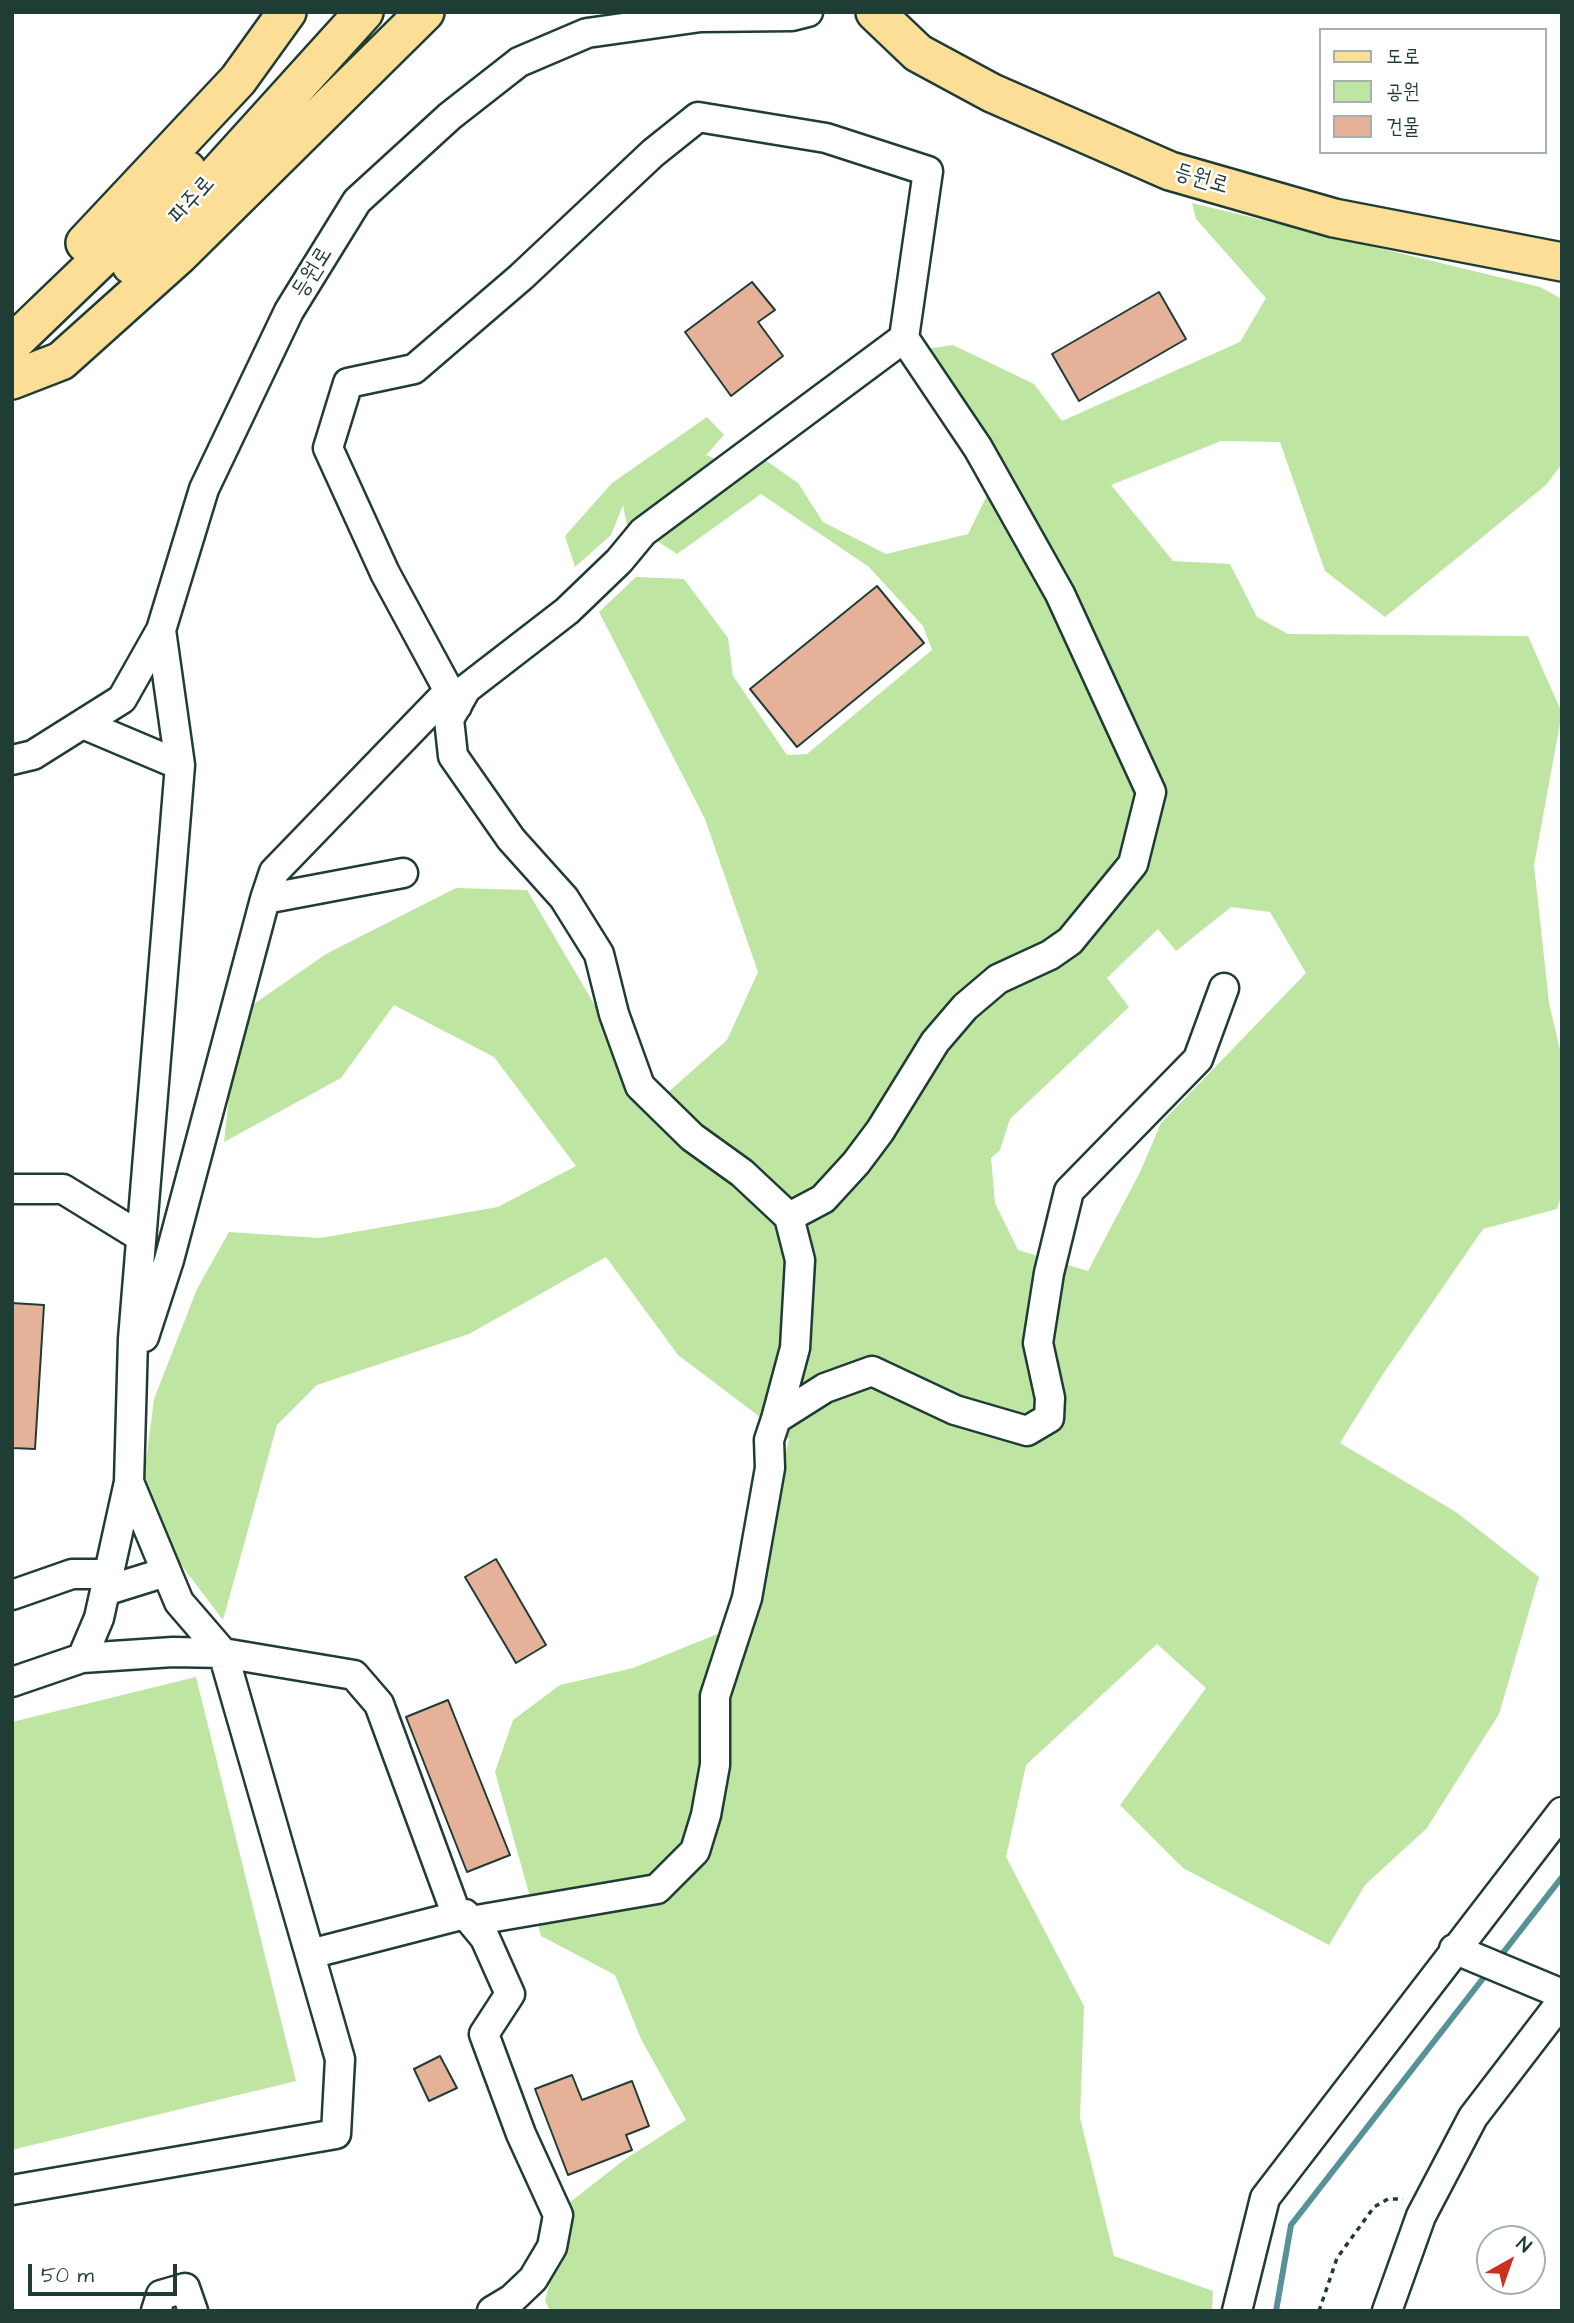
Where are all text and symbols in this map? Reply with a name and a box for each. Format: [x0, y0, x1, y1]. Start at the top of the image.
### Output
legend [1318, 28, 1546, 154]
text: 도로 [1386, 42, 1420, 71]
text: 공원 [1386, 77, 1420, 106]
text: 건물 [1386, 112, 1420, 141]
street label: 등원로 [1170, 159, 1232, 201]
street label: 파주로 [164, 171, 222, 231]
street label: 등원로 [287, 242, 339, 304]
north arrow [1476, 2225, 1546, 2295]
text: N [1510, 2231, 1537, 2259]
scale bar [32, 2250, 180, 2294]
text: 50 m [41, 2261, 94, 2290]

